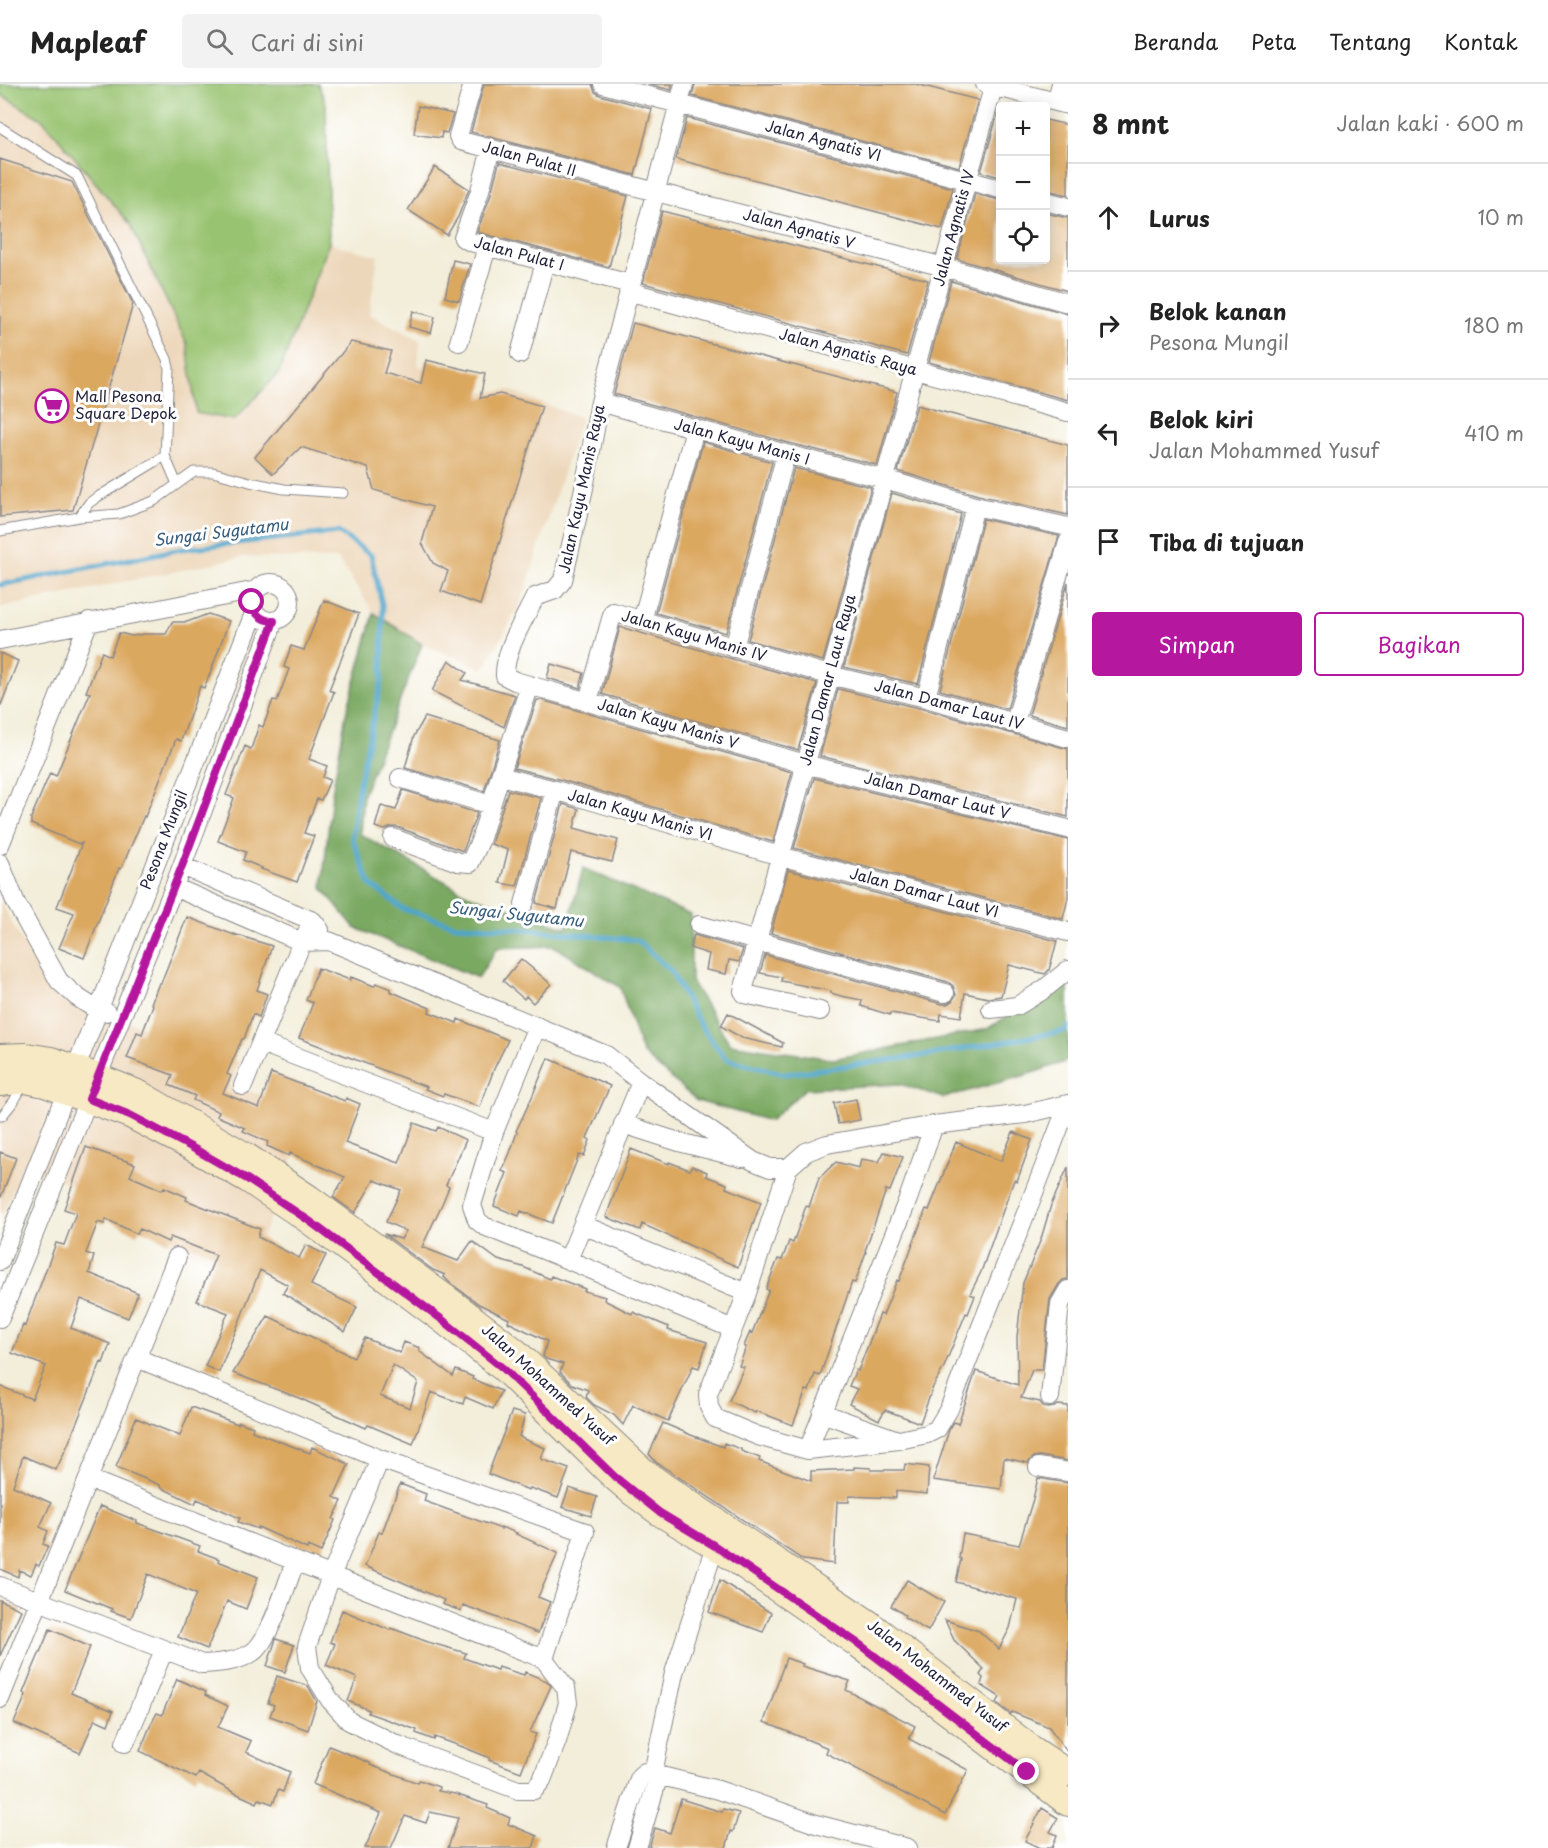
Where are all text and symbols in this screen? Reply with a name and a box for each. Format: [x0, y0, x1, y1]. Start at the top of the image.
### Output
search box [182, 14, 602, 68]
text: Mapleaf [30, 20, 146, 63]
icon: search [203, 25, 236, 58]
text: Cari di sini [251, 25, 364, 58]
text: Beranda [1133, 25, 1218, 57]
text: Peta [1251, 25, 1296, 57]
text: Tentang [1329, 25, 1411, 57]
text: Kontak [1444, 25, 1518, 57]
map controls [996, 102, 1050, 264]
button: + [996, 102, 1050, 156]
text: 8 mnt [1092, 104, 1169, 143]
text: Jalan kaki · 600 m [1336, 108, 1524, 138]
street label: Jalan Agnatis VI [763, 113, 884, 166]
street label: Jalan Pulat II [480, 134, 579, 181]
button: − [996, 156, 1050, 210]
street label: Jalan Agnatis IV [926, 167, 979, 288]
icon: ahead [1092, 201, 1125, 234]
text: Lurus [1149, 201, 1210, 234]
street label: Jalan Agnatis V [741, 202, 859, 254]
text: 10 m [1477, 202, 1524, 232]
button: locate [996, 210, 1050, 264]
street label: Jalan Pulat I [472, 229, 567, 276]
text: Belok kanan [1149, 294, 1286, 327]
icon: right [1092, 309, 1125, 342]
text: 180 m [1464, 310, 1524, 340]
street label: Jalan Agnatis Raya [777, 321, 920, 380]
text: Pesona Mungil [1149, 327, 1289, 357]
place label: Mall Pesona Square Depok [75, 384, 178, 424]
supermarket icon: Mall Pesona Square Depok [34, 388, 70, 424]
street label: Jalan Kayu Manis Raya [551, 402, 610, 575]
text: Belok kiri [1149, 402, 1253, 435]
street label: Jalan Kayu Manis I [672, 411, 813, 470]
icon: left [1092, 417, 1125, 450]
text: 410 m [1464, 418, 1524, 448]
text: Jalan Mohammed Yusuf [1149, 435, 1379, 465]
water label: Sungai Sugutamu [152, 511, 291, 551]
icon: arrive [1092, 525, 1125, 558]
text: Tiba di tujuan [1149, 525, 1304, 558]
route start [238, 588, 264, 614]
street label: Jalan Damar Laut Raya [793, 591, 861, 768]
street label: Jalan Kayu Manis IV [619, 603, 770, 666]
button: Simpan [1092, 612, 1302, 676]
button: Bagikan [1314, 612, 1524, 676]
street label: Jalan Damar Laut IV [872, 673, 1027, 735]
street label: Jalan Kayu Manis V [595, 691, 742, 754]
street label: Jalan Damar Laut V [862, 765, 1013, 824]
street label: Jalan Kayu Manis VI [565, 782, 715, 845]
street label: Pesona Mungil [133, 786, 192, 893]
street label: Jalan Damar Laut VI [847, 861, 1001, 923]
water label: Sungai Sugutamu [448, 894, 586, 932]
street label: Jalan Mohammed Yusuf [477, 1318, 621, 1451]
street label: Jalan Mohammed Yusuf [863, 1613, 1014, 1737]
route end [1013, 1758, 1039, 1784]

